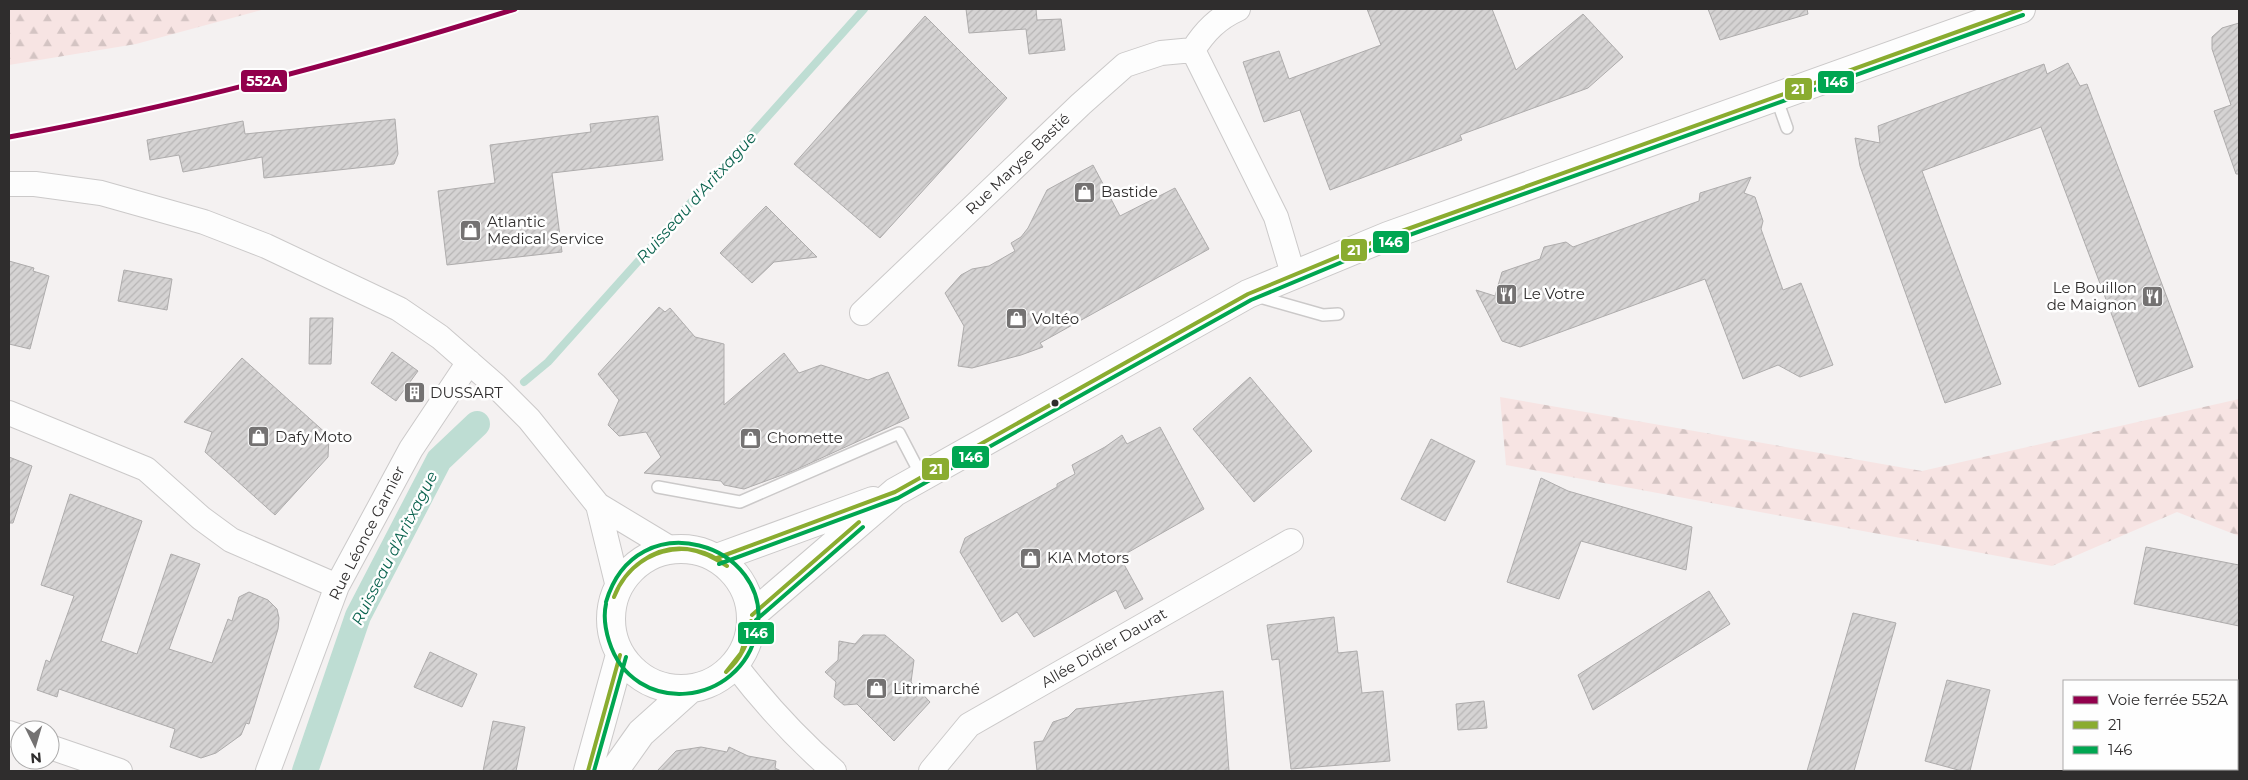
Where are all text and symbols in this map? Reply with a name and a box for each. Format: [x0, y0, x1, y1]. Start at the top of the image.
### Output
line badge: 552A [240, 69, 288, 93]
line badge: 146 [1817, 70, 1855, 94]
text: 552A [246, 72, 282, 90]
text: 146 [1824, 73, 1848, 91]
line badge: 21 [1784, 77, 1813, 101]
text: 21 [1791, 80, 1805, 98]
street label: Rue Maryse Bastié [961, 109, 1074, 218]
water label: Ruisseau d'Aritxague [632, 128, 760, 267]
shop icon: Bastide [1073, 180, 1097, 204]
place label: Bastide [1101, 182, 1158, 201]
place label: Atlantic Medical Service [487, 212, 604, 248]
shop icon: Atlantic Medical Service [459, 219, 483, 243]
line badge: 146 [1372, 230, 1410, 254]
text: 146 [1379, 233, 1403, 251]
line badge: 21 [1340, 238, 1368, 262]
text: 21 [1347, 241, 1361, 259]
place label: Le Bouillon de Maignon [2047, 278, 2137, 314]
restaurant icon: Le Votre [1495, 282, 1519, 306]
place label: Le Votre [1523, 284, 1585, 303]
restaurant icon: Le Bouillon de Maignon [2141, 285, 2165, 309]
shop icon: Voltéo [1004, 307, 1028, 331]
place label: Voltéo [1032, 309, 1079, 328]
building icon: DUSSART [402, 381, 426, 405]
place label: DUSSART [430, 383, 503, 402]
unlabelled marker [1050, 398, 1060, 408]
shop icon: Dafy Moto [247, 425, 271, 449]
shop icon: Chomette [739, 426, 763, 450]
place label: Dafy Moto [275, 427, 352, 446]
place label: Chomette [767, 428, 843, 447]
line badge: 146 [951, 445, 990, 469]
text: 146 [959, 448, 983, 466]
line badge: 21 [921, 457, 950, 481]
text: 21 [929, 460, 943, 478]
street label: Rue Léonce Garnier [324, 462, 409, 603]
water label: Ruisseau d'Aritxague [347, 468, 442, 628]
shop icon: KIA Motors [1019, 546, 1043, 570]
place label: KIA Motors [1047, 548, 1129, 567]
street label: Allée Didier Daurat [1037, 604, 1170, 691]
line badge: 146 [737, 621, 775, 645]
text: 146 [744, 624, 768, 642]
shop icon: Litrimarché [865, 677, 889, 701]
place label: Litrimarché [893, 679, 980, 698]
legend [2063, 680, 2238, 770]
text: Voie ferrée 552A [2108, 690, 2228, 709]
text: 21 [2108, 715, 2122, 734]
north arrow [10, 720, 60, 770]
text: 146 [2108, 740, 2132, 759]
text: N [30, 748, 43, 767]

